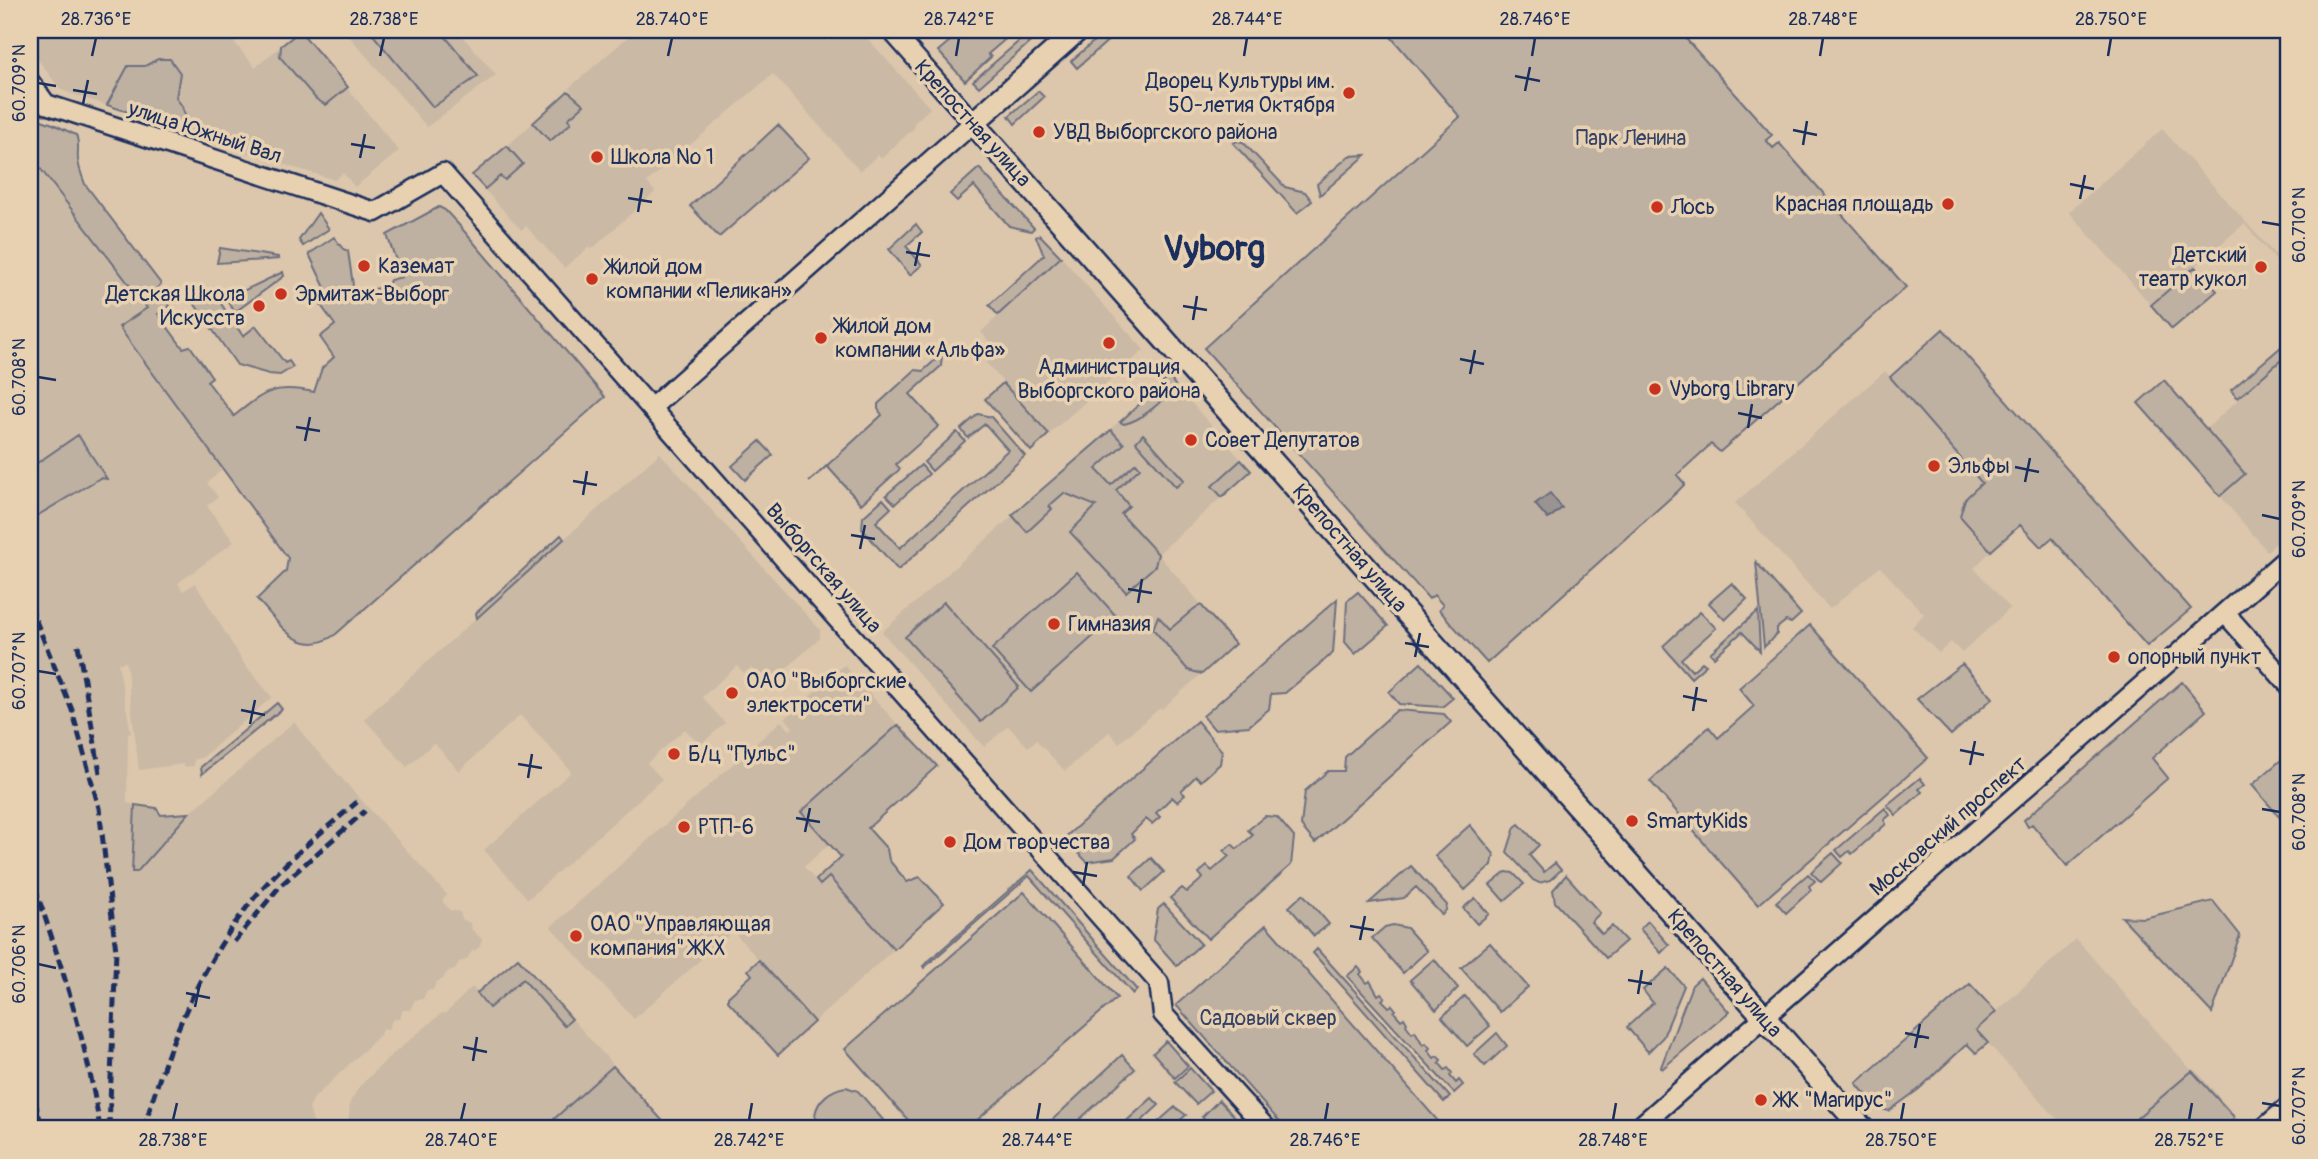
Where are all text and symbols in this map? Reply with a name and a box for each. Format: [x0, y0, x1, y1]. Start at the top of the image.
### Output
text: 28.736°E [61, 8, 131, 31]
text: 28.738°E [350, 8, 418, 31]
text: 28.740°E [636, 8, 708, 31]
text: 28.742°E [924, 8, 994, 31]
text: 28.744°E [1212, 8, 1282, 31]
text: 28.746°E [1500, 8, 1570, 31]
text: 28.748°E [1788, 8, 1858, 31]
text: 28.750°E [2075, 8, 2147, 31]
text: 60.709°N [8, 44, 31, 122]
street label: Крепостная улица [908, 54, 1037, 193]
place label: Дворец Культуры им. 50-летия Октября [1145, 68, 1335, 119]
marker: Дворец Культуры им. 50-летия Октября [1341, 85, 1357, 101]
street label: улица Южный Вал [124, 95, 285, 170]
place label: УВД Выборгского района [1053, 119, 1278, 146]
marker: УВД Выборгского района [1031, 124, 1047, 140]
park label: Парк Ленина [1576, 125, 1686, 152]
place label: Школа № 1 [611, 144, 714, 171]
marker: Школа № 1 [589, 149, 605, 165]
text: 60.710°N [2288, 187, 2311, 263]
place label: Красная площадь [1775, 191, 1934, 218]
place label: Лось [1670, 194, 1715, 221]
marker: Красная площадь [1940, 196, 1956, 212]
marker: Лось [1649, 199, 1665, 215]
district label: Vyborg [1163, 227, 1265, 271]
place label: Детский театр кукол [2138, 242, 2247, 293]
place label: Каземат [378, 253, 455, 280]
place label: Жилой дом компании «Пеликан» [603, 254, 792, 305]
marker: Каземат [356, 258, 372, 274]
marker: Детский театр кукол [2253, 259, 2269, 275]
marker: Жилой дом компании «Пеликан» [584, 271, 600, 287]
place label: Детская Школа Искусств [105, 281, 245, 332]
place label: Эрмитаж-Выборг [295, 281, 449, 308]
marker: Эрмитаж-Выборг [273, 286, 289, 302]
marker: Детская Школа Искусств [251, 298, 267, 314]
place label: Жилой дом компании «Альфа» [832, 313, 1006, 364]
marker: Жилой дом компании «Альфа» [813, 330, 829, 346]
marker: Администрация Выборгского района [1101, 335, 1117, 351]
text: 60.708°N [8, 338, 31, 416]
place label: Администрация Выборгского района [1018, 354, 1200, 405]
place label: Vyborg Library [1669, 376, 1794, 403]
marker: Vyborg Library [1647, 381, 1663, 397]
place label: Совет Депутатов [1205, 427, 1360, 454]
marker: Совет Депутатов [1183, 432, 1199, 448]
place label: Эльфы [1948, 453, 2010, 480]
marker: Эльфы [1926, 458, 1942, 474]
street label: Крепостная улица [1286, 478, 1413, 618]
text: 60.709°N [2288, 480, 2311, 558]
street label: Выборгская улица [760, 498, 888, 639]
place label: Гимназия [1068, 611, 1151, 638]
marker: Гимназия [1046, 616, 1062, 632]
text: 60.707°N [8, 632, 31, 710]
place label: опорный пункт [2128, 644, 2262, 671]
marker: опорный пункт [2106, 649, 2122, 665]
place label: ОАО "Выборгские электросети" [746, 668, 907, 719]
marker: ОАО "Выборгские электросети" [724, 685, 740, 701]
place label: Б/ц "Пульс" [688, 741, 796, 768]
marker: Б/ц "Пульс" [666, 746, 682, 762]
street label: Московский проспект [1864, 750, 2033, 902]
text: 60.708°N [2288, 773, 2311, 851]
place label: SmartyKids [1646, 808, 1748, 835]
marker: SmartyKids [1624, 813, 1640, 829]
place label: РТП-6 [698, 814, 754, 841]
marker: РТП-6 [676, 819, 692, 835]
place label: Дом творчества [963, 829, 1110, 856]
marker: Дом творчества [942, 834, 958, 850]
street label: Крепостная улица [1661, 903, 1788, 1043]
place label: ОАО "Управляющая компания" ЖКХ [590, 911, 771, 962]
text: 60.706°N [8, 924, 31, 1004]
marker: ОАО "Управляющая компания" ЖКХ [568, 928, 584, 944]
park label: Садовый сквер [1199, 1005, 1337, 1032]
text: 60.707°N [2288, 1067, 2311, 1145]
place label: ЖК "Магирус" [1772, 1087, 1892, 1114]
marker: ЖК "Магирус" [1753, 1092, 1769, 1108]
text: 28.738°E [139, 1129, 207, 1152]
text: 28.740°E [425, 1129, 497, 1152]
text: 28.742°E [714, 1129, 784, 1152]
text: 28.744°E [1002, 1129, 1072, 1152]
text: 28.746°E [1290, 1129, 1360, 1152]
text: 28.748°E [1578, 1129, 1648, 1152]
text: 28.750°E [1865, 1129, 1937, 1152]
text: 28.752°E [2154, 1129, 2224, 1152]

